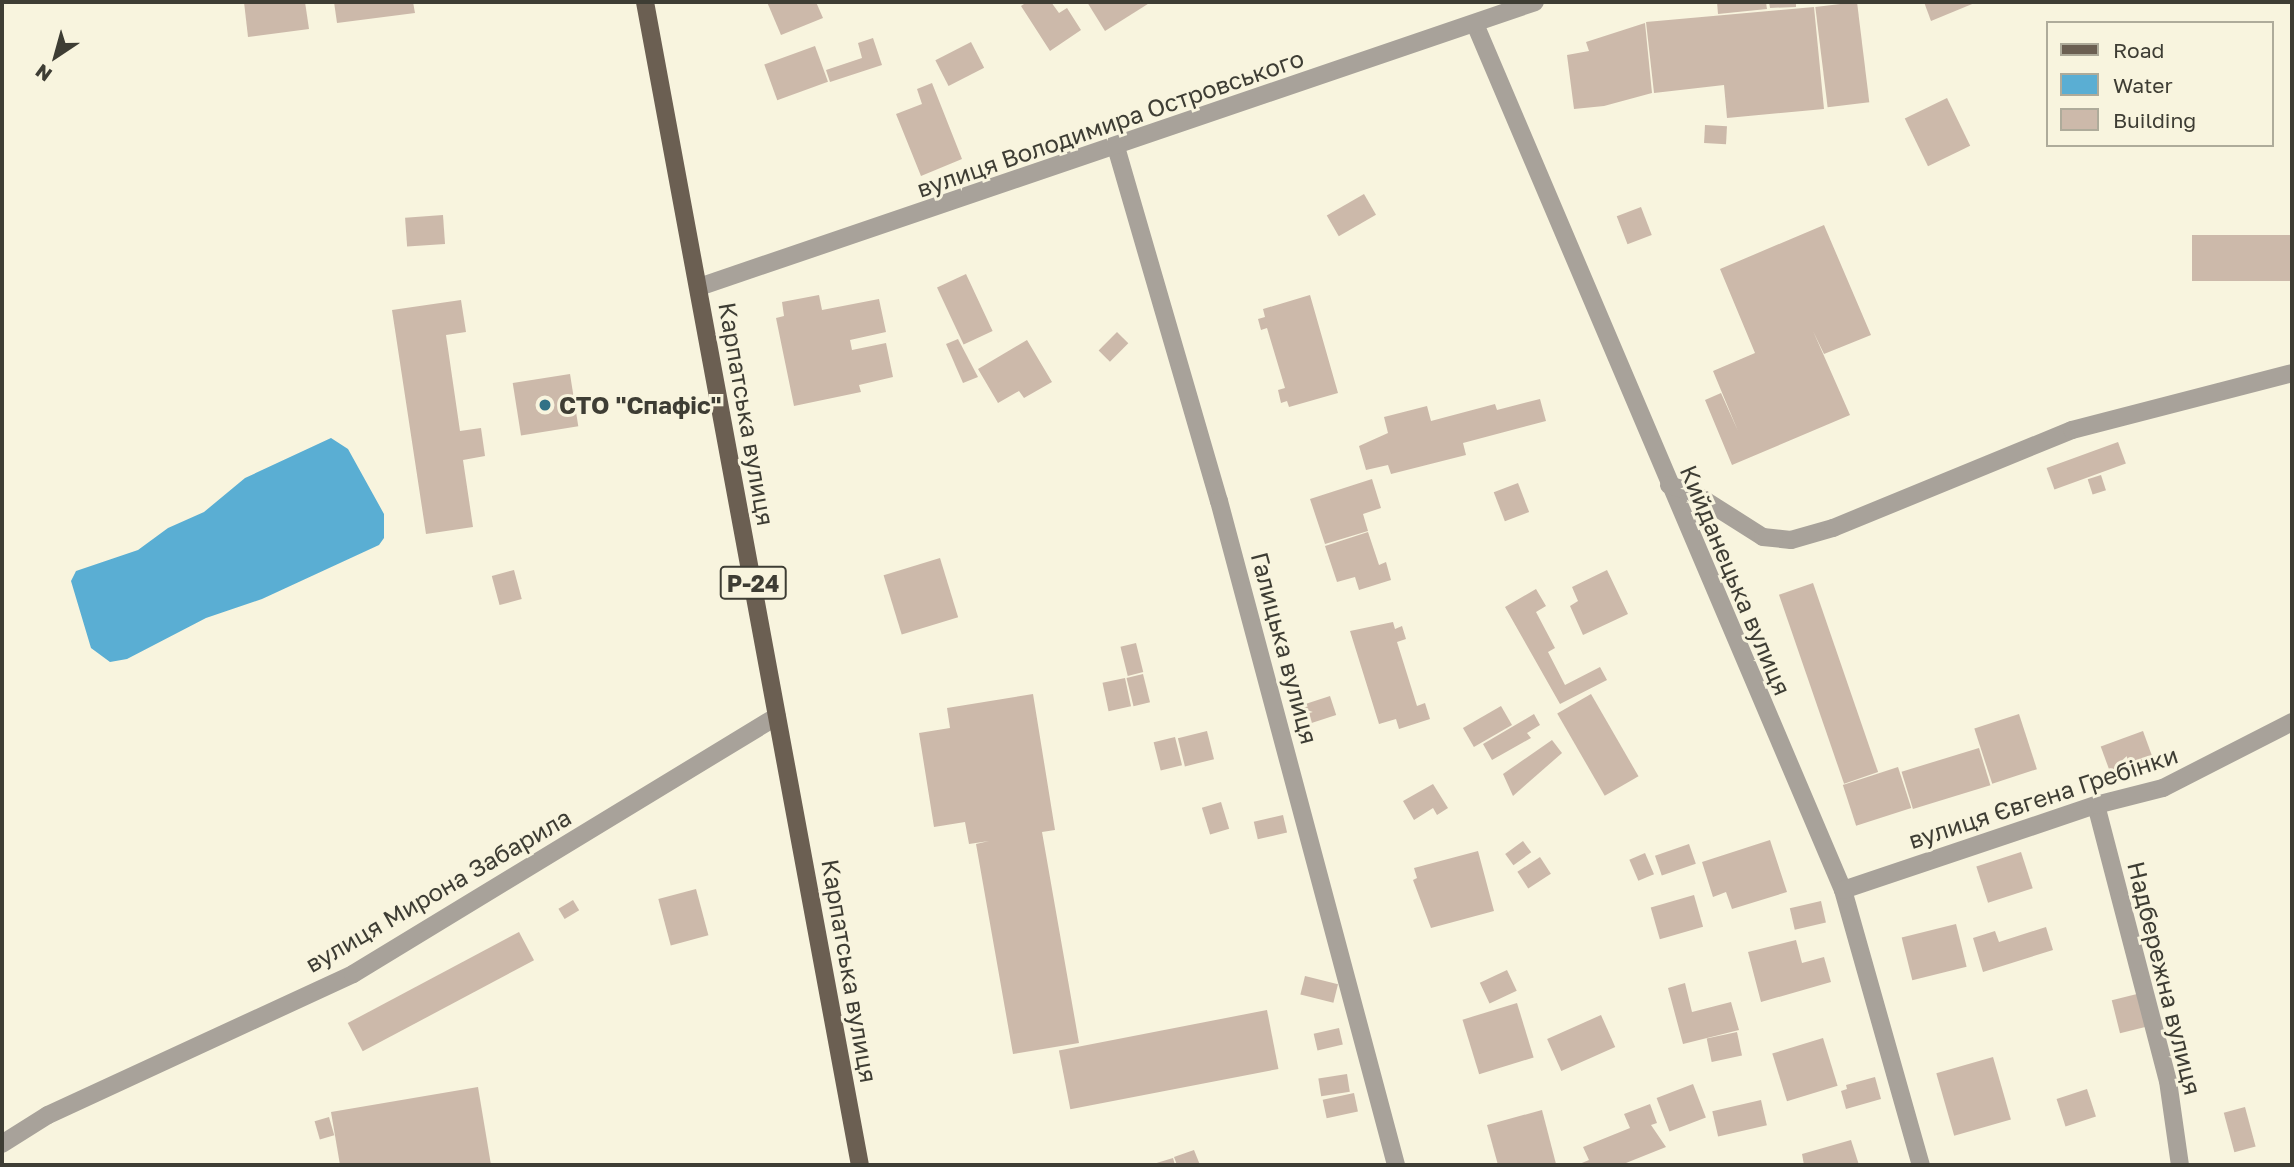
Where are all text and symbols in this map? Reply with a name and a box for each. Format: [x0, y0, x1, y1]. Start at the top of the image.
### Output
north arrow [21, 21, 91, 91]
legend [2046, 21, 2273, 147]
text: Road [2113, 37, 2164, 63]
street label: вулиця Володимира Островського [913, 43, 1307, 203]
text: N [31, 60, 56, 87]
text: Water [2113, 72, 2173, 98]
text: Building [2113, 107, 2196, 133]
street label: Карпатська вулиця [713, 300, 781, 528]
place label: СТО "Спафіс" [559, 391, 722, 419]
marker: СТО "Спафіс" [537, 397, 553, 413]
street label: Кийданецька вулиця [1674, 461, 1798, 699]
street label: Галицька вулиця [1246, 549, 1324, 747]
road number: Р-24 [718, 564, 788, 603]
street label: вулиця Євгена Гребінки [1905, 740, 2181, 854]
street label: вулиця Мирона Забарила [300, 802, 576, 978]
street label: Карпатська вулиця [816, 857, 884, 1085]
street label: Надбережна вулиця [2122, 858, 2208, 1098]

